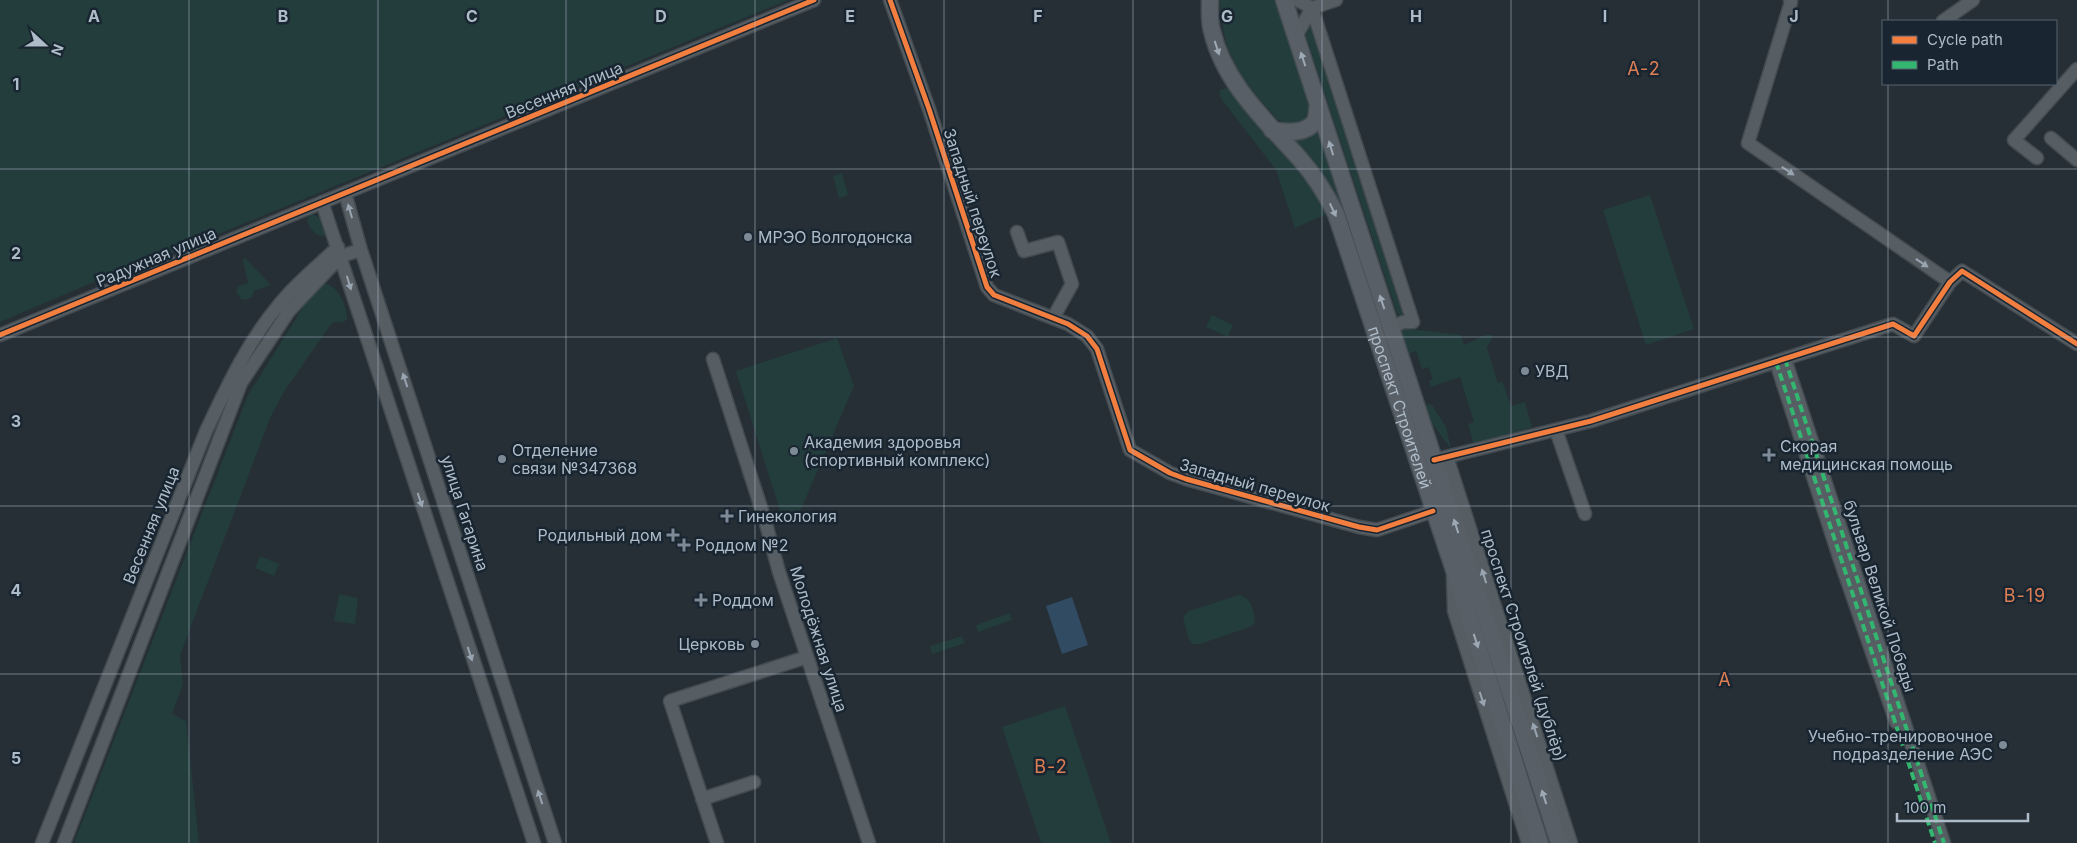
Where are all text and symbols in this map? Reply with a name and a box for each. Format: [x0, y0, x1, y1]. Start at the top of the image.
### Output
text: A [88, 6, 100, 26]
text: B [278, 6, 288, 26]
text: C [466, 6, 478, 26]
text: D [655, 6, 667, 26]
text: E [845, 6, 855, 26]
text: F [1033, 6, 1043, 26]
text: G [1221, 6, 1233, 26]
text: H [1410, 6, 1422, 26]
text: I [1603, 6, 1607, 26]
text: J [1789, 6, 1799, 26]
north arrow [20, 20, 70, 70]
legend [1882, 20, 2057, 85]
text: Cycle path [1927, 30, 2003, 49]
one-way arrow [1214, 40, 1221, 55]
text: N [48, 42, 67, 58]
one-way arrow [1299, 51, 1306, 66]
text: Path [1927, 55, 1959, 74]
street label: Весенняя улица [502, 57, 626, 123]
district label: А-2 [1627, 58, 1661, 79]
text: 1 [13, 74, 19, 94]
street label: Западный переулок [939, 126, 1007, 280]
one-way arrow [1327, 140, 1335, 155]
one-way arrow [1781, 166, 1795, 176]
one-way arrow [346, 203, 354, 219]
one-way arrow [1330, 203, 1338, 217]
street label: Радужная улица [93, 223, 219, 291]
place label: МРЭО Волгодонска [758, 227, 913, 247]
marker: МРЭО Волгодонска [742, 231, 754, 243]
text: 2 [11, 243, 21, 263]
one-way arrow [1915, 258, 1929, 267]
one-way arrow [346, 276, 354, 291]
one-way arrow [1378, 295, 1385, 310]
street label: проспект Строителей [1364, 324, 1436, 491]
place label: УВД [1535, 361, 1569, 381]
marker: УВД [1519, 365, 1531, 377]
one-way arrow [401, 373, 409, 388]
text: 3 [11, 411, 21, 431]
place label: Академия здоровья (спортивный комплекс) [804, 432, 990, 470]
place label: Скорая медицинская помощь [1780, 436, 1953, 474]
place label: Отделение связи №347368 [512, 440, 637, 478]
marker: Академия здоровья (спортивный комплекс) [788, 445, 800, 457]
marker: Скорая медицинская помощь [1762, 448, 1776, 462]
street label: улица Гагарина [437, 453, 493, 573]
marker: Отделение связи №347368 [496, 453, 508, 465]
street label: Западный переулок [1177, 454, 1333, 516]
street label: Весенняя улица [118, 463, 184, 587]
one-way arrow [416, 492, 424, 507]
street label: бульвар Великой Победы [1839, 497, 1921, 695]
place label: Гинекология [738, 506, 837, 526]
marker: Гинекология [720, 509, 734, 523]
one-way arrow [1452, 518, 1459, 533]
place label: Родильный дом [537, 525, 662, 545]
street label: проспект Строителей (дублёр) [1477, 526, 1571, 764]
marker: Родильный дом [666, 528, 680, 542]
place label: Роддом №2 [695, 535, 788, 555]
marker: Роддом №2 [677, 538, 691, 552]
street label: Молодёжная улица [786, 564, 852, 714]
one-way arrow [1480, 568, 1488, 583]
text: 4 [11, 580, 22, 600]
district label: В-19 [2004, 585, 2046, 606]
place label: Роддом [712, 590, 774, 610]
marker: Роддом [694, 593, 708, 607]
one-way arrow [1473, 633, 1480, 648]
place label: Церковь [678, 634, 745, 654]
marker: Церковь [749, 638, 761, 650]
one-way arrow [467, 647, 475, 662]
district label: А [1718, 669, 1732, 690]
one-way arrow [1478, 692, 1486, 707]
one-way arrow [1531, 722, 1539, 737]
place label: Учебно-тренировочное подразделение АЭС [1808, 726, 1993, 764]
marker: Учебно-тренировочное подразделение АЭС [1997, 739, 2009, 751]
text: 5 [11, 748, 21, 768]
district label: В-2 [1034, 756, 1068, 777]
one-way arrow [536, 789, 543, 804]
one-way arrow [1539, 789, 1547, 804]
scale bar [1897, 790, 2028, 822]
text: 100 m [1904, 798, 1946, 817]

